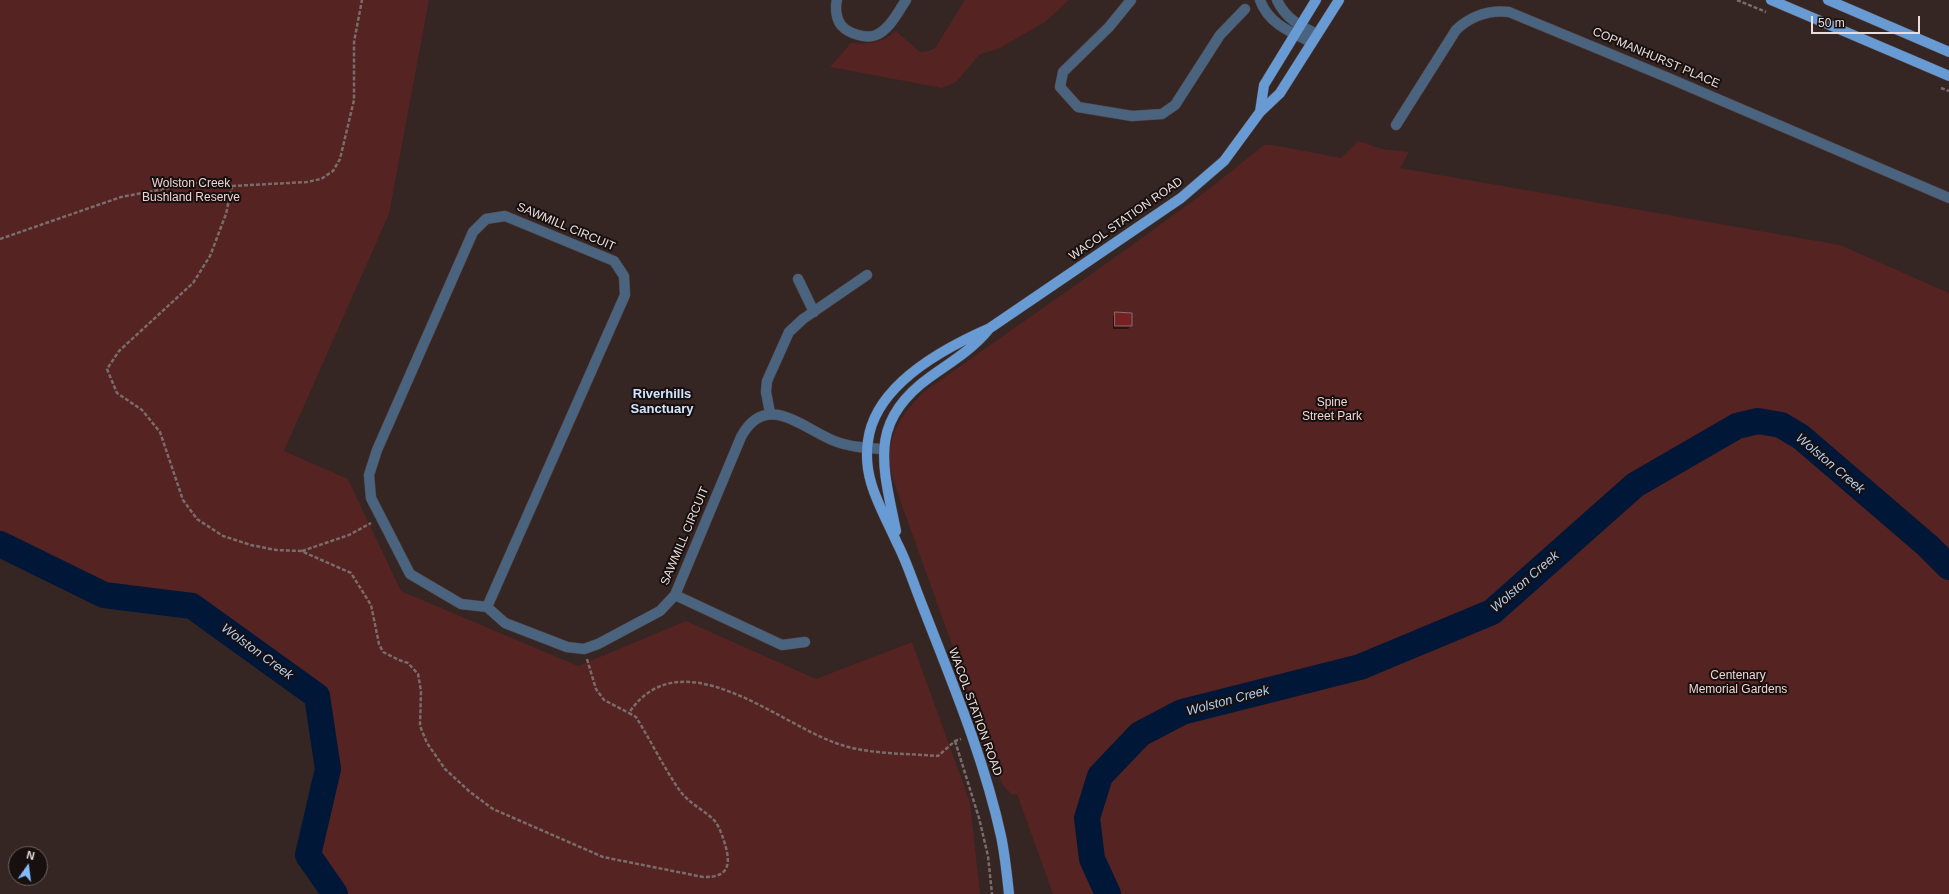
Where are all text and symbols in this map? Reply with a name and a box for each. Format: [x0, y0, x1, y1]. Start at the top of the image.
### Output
scale bar [1813, 8, 1922, 34]
text: 50 m [1818, 16, 1845, 30]
street label: COPMANHURST PLACE [1590, 25, 1722, 91]
street label: WACOL STATION ROAD [1067, 174, 1185, 264]
park label: Wolston Creek Bushland Reserve [142, 177, 240, 205]
street label: SAWMILL CIRCUIT [515, 200, 617, 254]
district label: Riverhills Sanctuary [631, 386, 693, 417]
park label: Spine Street Park [1302, 396, 1362, 424]
water label: Wolston Creek [1792, 431, 1868, 497]
street label: SAWMILL CIRCUIT [658, 485, 712, 587]
water label: Wolston Creek [1488, 548, 1562, 616]
water label: Wolston Creek [218, 621, 296, 683]
street label: WACOL STATION ROAD [945, 646, 1005, 778]
park label: Centenary Memorial Gardens [1689, 669, 1787, 697]
water label: Wolston Creek [1185, 682, 1271, 720]
north arrow [8, 846, 48, 886]
text: N [25, 849, 36, 862]

